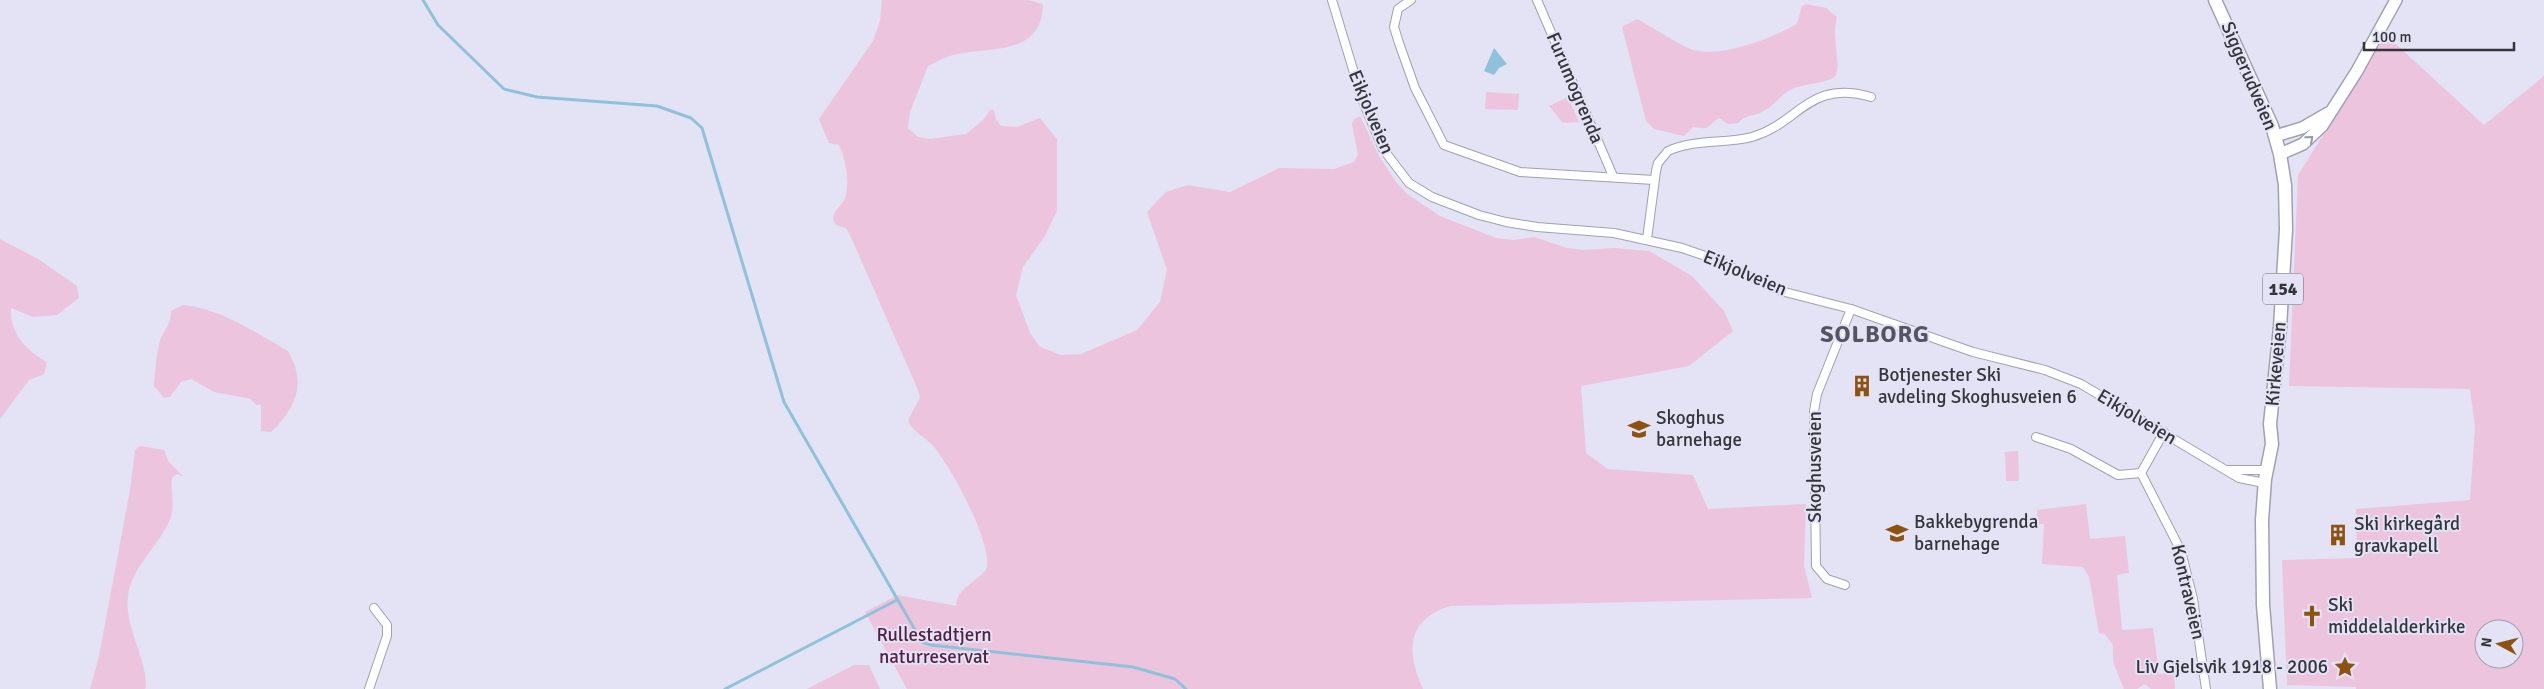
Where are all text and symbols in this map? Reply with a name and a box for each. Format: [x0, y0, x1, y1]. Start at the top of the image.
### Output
street label: Siggerudveien [2215, 18, 2283, 134]
scale bar [2364, 20, 2514, 52]
text: 100 m [2372, 28, 2412, 46]
street label: Furumogrenda [1541, 29, 1609, 147]
street label: Eikjolveien [1343, 66, 1399, 158]
one-way arrow [2304, 135, 2313, 144]
street label: Eikjolveien [1699, 245, 1791, 301]
road number: 154 [2263, 274, 2303, 304]
district label: SOLBORG [1820, 319, 1930, 349]
street label: Kirkeveien [2260, 321, 2292, 407]
place label: Botjenester Ski avdeling Skoghusveien 6 [1878, 363, 2077, 409]
building icon: Botjenester Ski avdeling Skoghusveien 6 [1849, 373, 1875, 399]
street label: Eikjolveien [2093, 384, 2181, 450]
place label: Skoghus barnehage [1656, 406, 1742, 452]
street label: Skoghusveien [1803, 411, 1827, 523]
school or university icon: Skoghus barnehage [1626, 416, 1652, 442]
place label: Bakkebygrenda barnehage [1914, 510, 2038, 556]
place label: Ski kirkegård gravkapell [2354, 512, 2460, 558]
school or university icon: Bakkebygrenda barnehage [1884, 520, 1910, 546]
building icon: Ski kirkegård gravkapell [2325, 522, 2351, 548]
street label: Kontraveien [2165, 542, 2211, 642]
place label: Ski middelalderkirke [2328, 593, 2465, 639]
church icon: Ski middelalderkirke [2299, 603, 2325, 629]
north arrow [2474, 619, 2524, 669]
park label: Rullestadtjern naturreservat [876, 623, 992, 669]
text: N [2478, 637, 2496, 648]
place icon: Liv Gjelsvik 1918 - 2006 [2332, 654, 2358, 680]
place label: Liv Gjelsvik 1918 - 2006 [2135, 655, 2328, 679]

